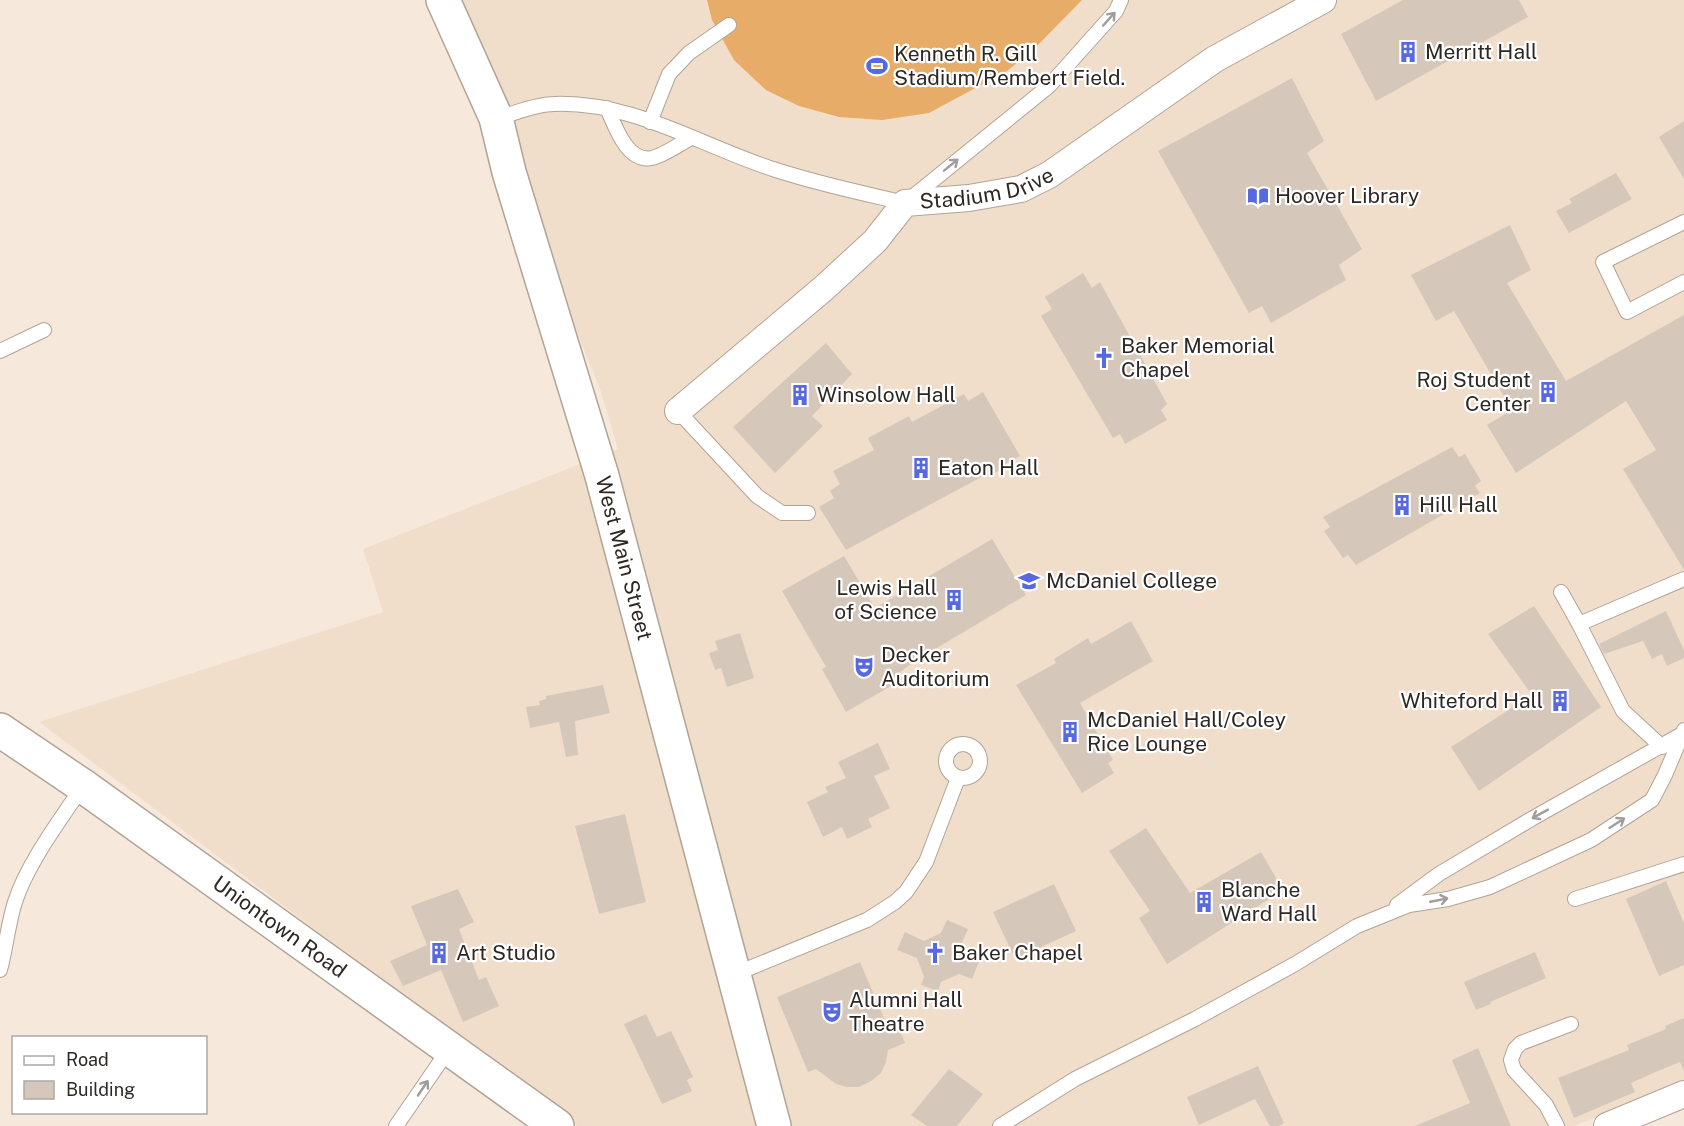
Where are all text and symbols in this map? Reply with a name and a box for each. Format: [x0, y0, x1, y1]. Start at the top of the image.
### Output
one-way arrow [1102, 12, 1116, 27]
place label: Merritt Hall [1425, 39, 1537, 64]
building icon: Merritt Hall [1396, 40, 1420, 64]
place label: Kenneth R. Gill Stadium/Rembert Field. [894, 41, 1125, 90]
sports icon: Kenneth R. Gill Stadium/Rembert Field. [865, 54, 889, 78]
one-way arrow [943, 159, 959, 172]
street label: Stadium Drive [919, 162, 1058, 214]
place label: Hoover Library [1275, 183, 1419, 208]
library icon: Hoover Library [1246, 184, 1270, 208]
place label: Baker Memorial Chapel [1121, 333, 1275, 382]
church icon: Baker Memorial Chapel [1092, 346, 1116, 370]
place label: Roj Student Center [1416, 367, 1531, 416]
building icon: Roj Student Center [1536, 380, 1560, 404]
place label: Winsolow Hall [817, 382, 956, 407]
building icon: Winsolow Hall [788, 383, 812, 407]
place label: Eaton Hall [938, 455, 1039, 480]
building icon: Eaton Hall [909, 456, 933, 480]
street label: West Main Street [591, 473, 658, 643]
place label: Hill Hall [1419, 492, 1498, 517]
building icon: Hill Hall [1390, 493, 1414, 517]
place label: McDaniel College [1046, 568, 1217, 593]
school or university icon: McDaniel College [1017, 569, 1041, 593]
place label: Lewis Hall of Science [834, 575, 937, 624]
building icon: Lewis Hall of Science [942, 588, 966, 612]
place label: Decker Auditorium [881, 642, 989, 691]
theatre icon: Decker Auditorium [852, 655, 876, 679]
place label: Whiteford Hall [1401, 688, 1543, 713]
building icon: Whiteford Hall [1548, 689, 1572, 713]
place label: McDaniel Hall/Coley Rice Lounge [1087, 707, 1286, 756]
building icon: McDaniel Hall/Coley Rice Lounge [1058, 720, 1082, 744]
one-way arrow [1532, 808, 1549, 820]
one-way arrow [1608, 817, 1625, 829]
street label: Uniontown Road [208, 870, 352, 983]
place label: Blanche Ward Hall [1221, 877, 1317, 926]
building icon: Blanche Ward Hall [1192, 890, 1216, 914]
one-way arrow [1429, 894, 1449, 905]
place label: Art Studio [456, 940, 556, 965]
place label: Baker Chapel [952, 940, 1083, 965]
building icon: Art Studio [427, 941, 451, 965]
church icon: Baker Chapel [923, 941, 947, 965]
place label: Alumni Hall Theatre [849, 987, 963, 1036]
theatre icon: Alumni Hall Theatre [820, 1000, 844, 1024]
legend [12, 1036, 207, 1114]
text: Road [66, 1049, 109, 1070]
text: Building [66, 1079, 135, 1100]
one-way arrow [417, 1080, 429, 1097]

